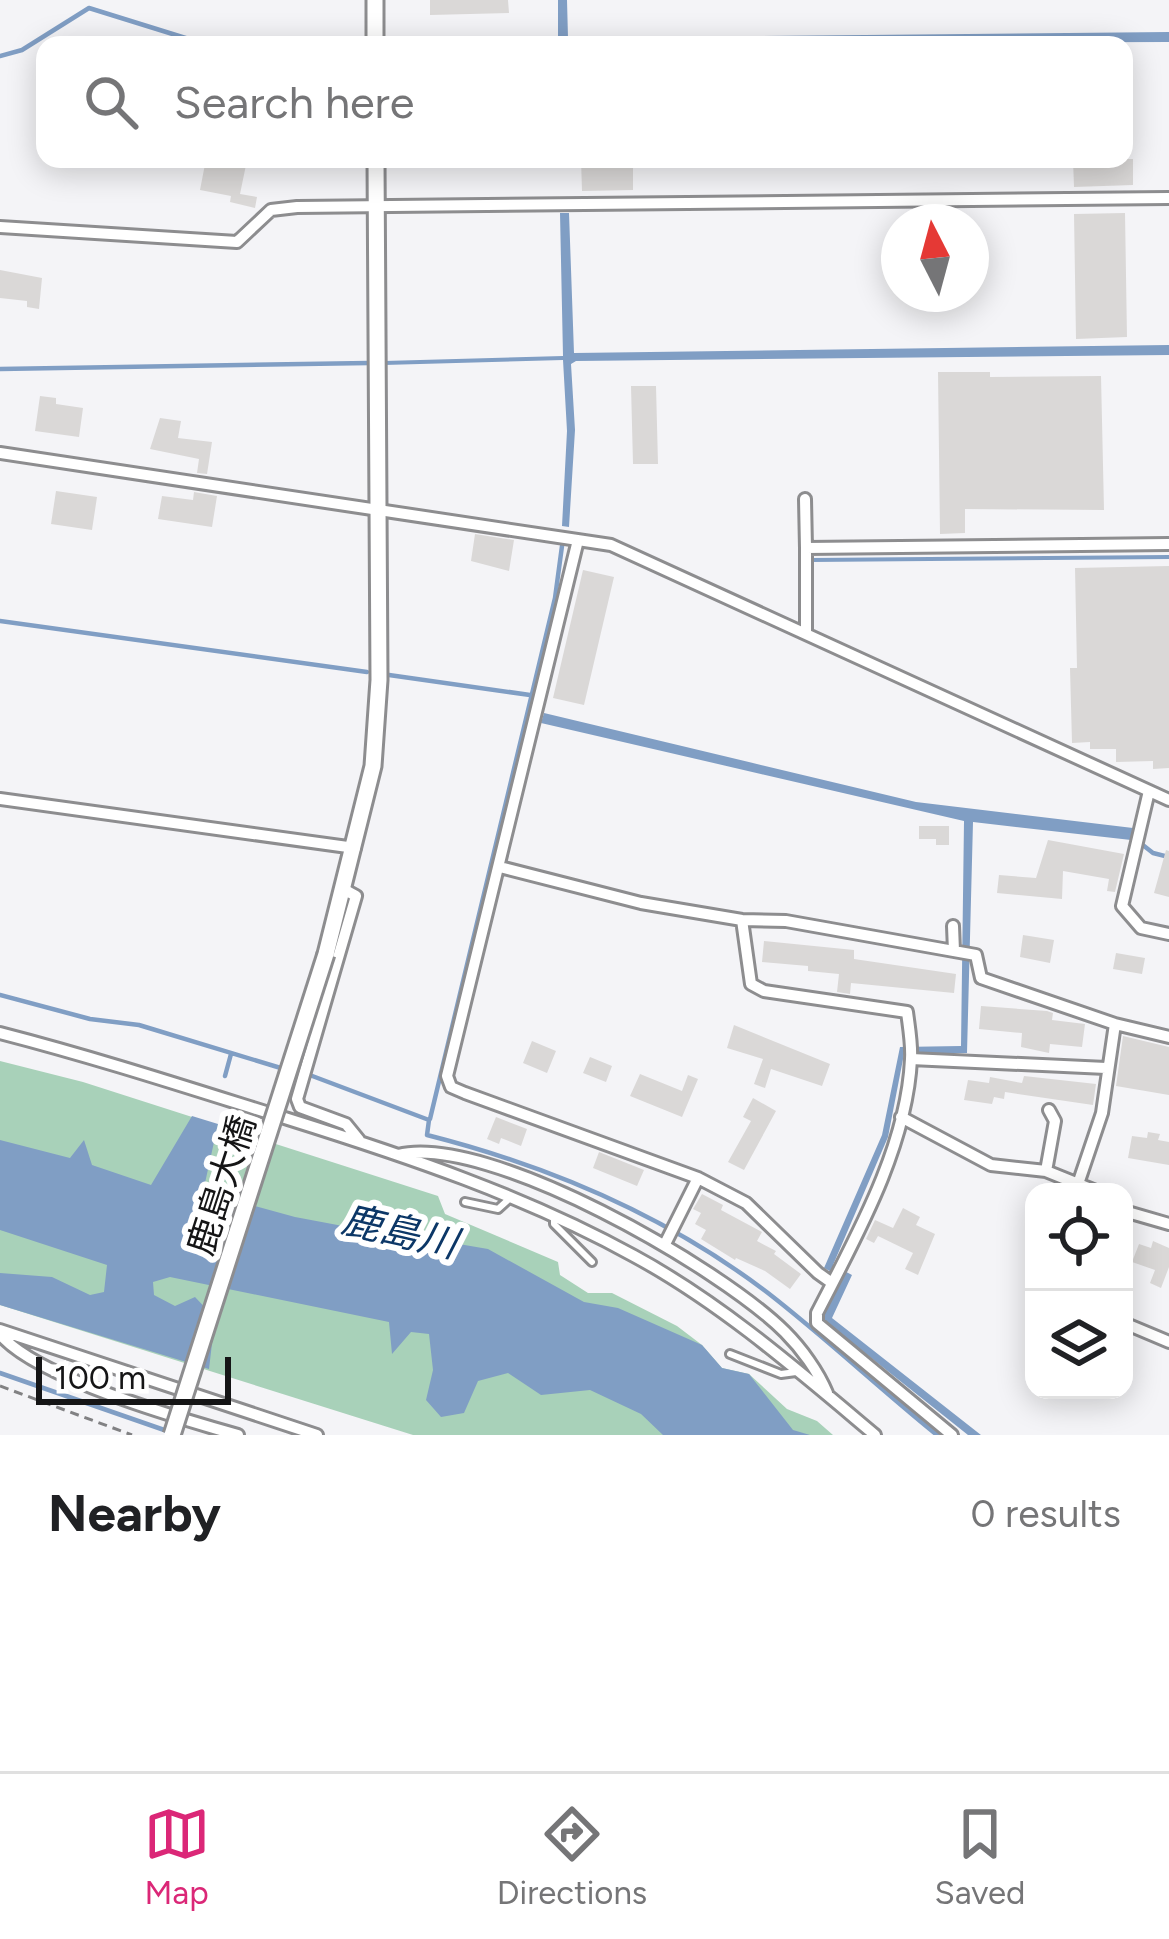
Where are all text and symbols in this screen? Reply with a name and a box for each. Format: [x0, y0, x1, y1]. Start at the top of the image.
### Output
search box [36, 36, 1133, 168]
icon: search [78, 69, 144, 135]
text: Search here [174, 75, 414, 129]
north arrow [881, 204, 989, 312]
street label: 鹿島大橋 [179, 1110, 264, 1260]
map controls [1025, 1183, 1133, 1399]
button: locate [1025, 1183, 1133, 1291]
water label: 鹿島川 [338, 1195, 466, 1268]
button: layers [1025, 1291, 1133, 1399]
scale bar [36, 1351, 231, 1404]
text: 100 m [54, 1358, 146, 1397]
text: Nearby [48, 1483, 221, 1544]
text: 0 results [970, 1490, 1121, 1537]
tab: Map [144, 1801, 210, 1912]
tab: Directions [497, 1801, 647, 1912]
tab: Saved [934, 1801, 1025, 1912]

